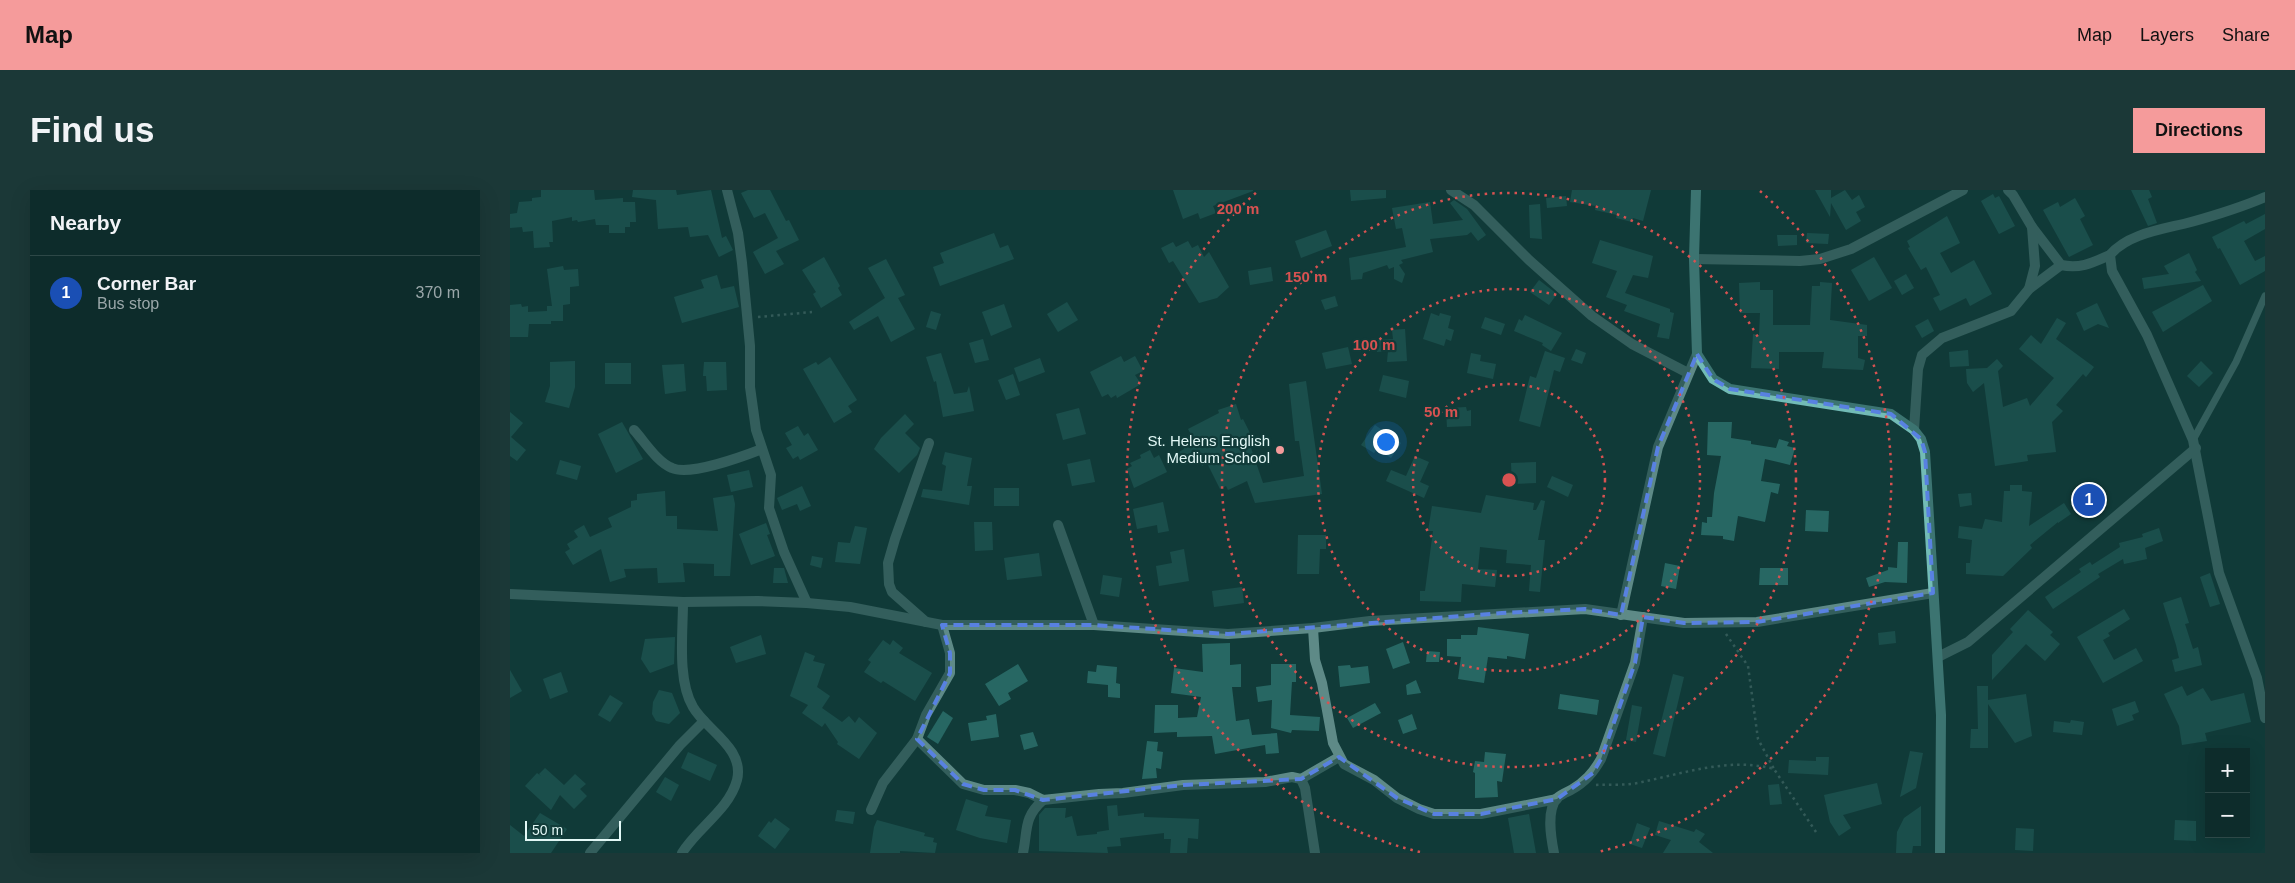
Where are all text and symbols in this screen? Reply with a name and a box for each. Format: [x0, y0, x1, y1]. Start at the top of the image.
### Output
text: Map [25, 21, 73, 48]
text: Map [2077, 25, 2112, 45]
text: Layers [2140, 25, 2194, 45]
text: Share [2222, 25, 2270, 45]
button: Directions [2133, 108, 2265, 153]
text: Find us [30, 110, 154, 149]
text: 200 m [1217, 200, 1259, 217]
text: Nearby [50, 211, 121, 234]
text: 150 m [1285, 268, 1327, 285]
text: Corner Bar [97, 273, 196, 294]
text: 1 [62, 284, 70, 301]
text: 370 m [416, 284, 460, 301]
text: Bus stop [97, 295, 159, 312]
text: 100 m [1353, 336, 1395, 353]
text: 50 m [1424, 403, 1458, 420]
your location [1373, 429, 1399, 455]
place label: St. Helens English Medium School [1147, 432, 1270, 466]
marker: St. Helens English Medium School [1274, 444, 1286, 456]
centre of rings [1500, 471, 1518, 489]
pin: 1 [2073, 481, 2105, 519]
map controls [2205, 748, 2250, 838]
button: + [2205, 748, 2250, 793]
button: − [2205, 793, 2250, 838]
scale bar [525, 818, 621, 841]
text: 50 m [532, 822, 563, 838]

